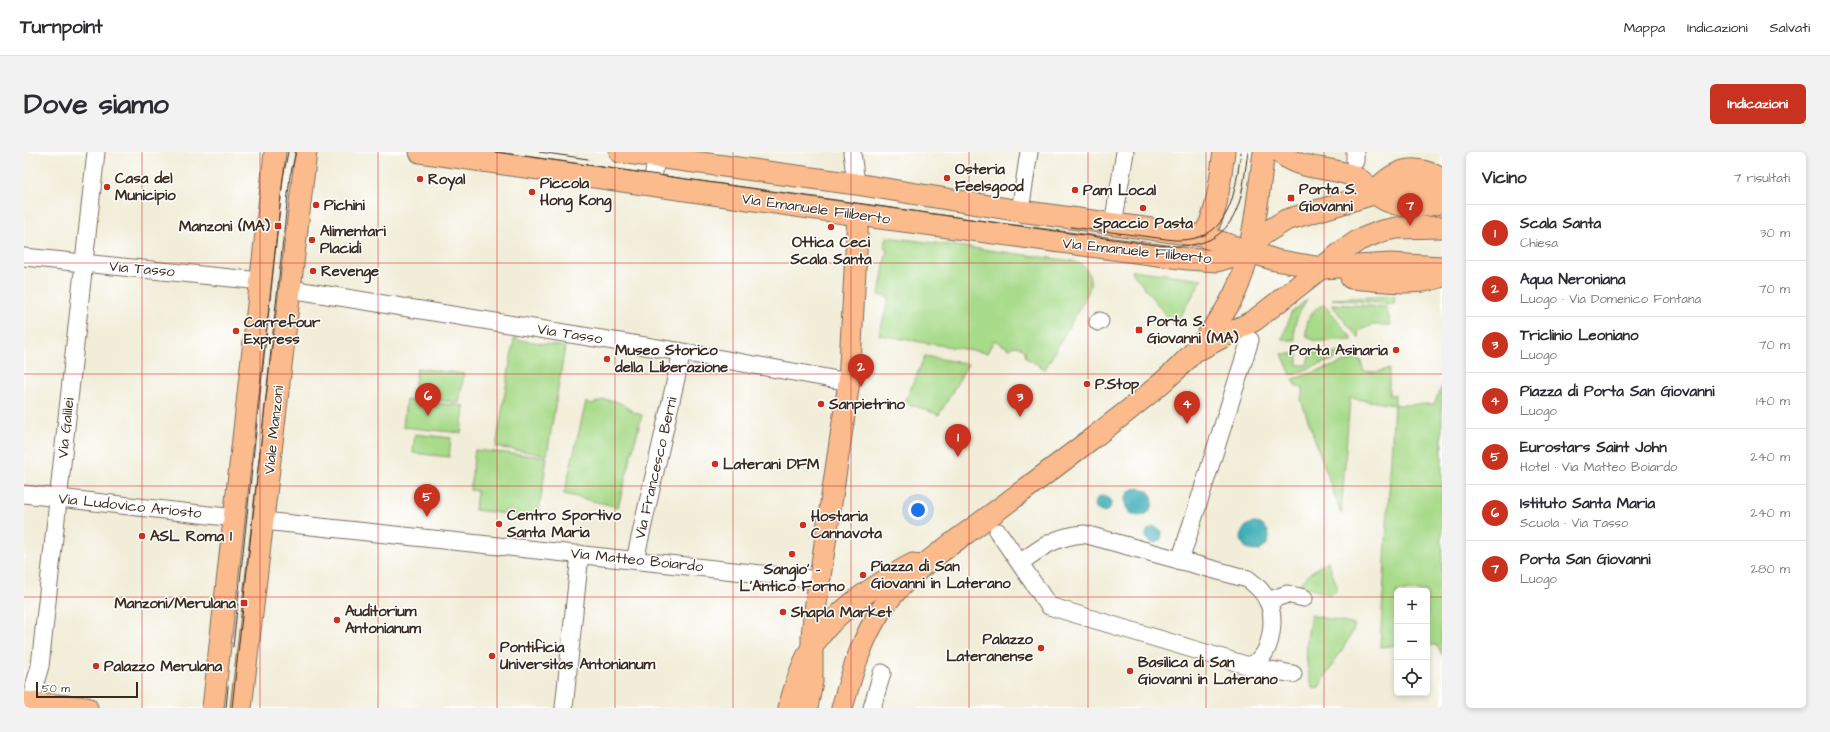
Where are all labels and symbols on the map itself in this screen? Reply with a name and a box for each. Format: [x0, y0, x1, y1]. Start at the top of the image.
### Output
place label: Osteria Feelsgood [955, 159, 1024, 199]
place label: Casa del Municipio [115, 168, 176, 206]
place label: Royal [428, 169, 466, 191]
place label: Piccola Hong Kong [540, 173, 612, 213]
marker: Osteria Feelsgood [942, 173, 952, 183]
marker: Royal [415, 174, 425, 184]
place label: Porta S. Giovanni [1299, 179, 1357, 217]
place label: Pam Local [1083, 180, 1157, 201]
marker: Casa del Municipio [102, 182, 112, 192]
marker: Pam Local [1070, 185, 1080, 195]
marker: Piccola Hong Kong [527, 187, 537, 197]
street label: Via Emanuele Filiberto [740, 188, 892, 230]
marker: Porta S. Giovanni [1286, 193, 1296, 203]
pin: 7 [1397, 193, 1423, 226]
place label: Pichini [324, 195, 366, 216]
marker: Pichini [311, 200, 321, 210]
marker: Spaccio Pasta [1138, 203, 1148, 213]
place label: Spaccio Pasta [1092, 213, 1193, 234]
place label: Manzoni (MA) [179, 216, 271, 237]
marker: Manzoni (MA) [273, 221, 283, 231]
place label: Alimentari Placidi [320, 221, 387, 259]
marker: Ottica Ceci Scala Santa [826, 222, 836, 232]
place label: Ottica Ceci Scala Santa [789, 232, 872, 270]
street label: Via Emanuele Filiberto [1061, 233, 1213, 269]
marker: Alimentari Placidi [307, 235, 317, 245]
street label: Via Tasso [108, 256, 176, 282]
place label: Revenge [321, 261, 379, 284]
marker: Revenge [308, 266, 318, 276]
place label: Porta S. Giovanni (MA) [1147, 311, 1239, 349]
place label: Carrefour Express [244, 312, 321, 350]
street label: Via Tasso [536, 318, 605, 350]
marker: Porta S. Giovanni (MA) [1134, 325, 1144, 335]
marker: Carrefour Express [231, 326, 241, 336]
place label: Museo Storico della Liberazione [614, 340, 728, 378]
place label: Porta Asinaria [1289, 340, 1388, 361]
marker: Porta Asinaria [1391, 345, 1401, 355]
marker: Museo Storico della Liberazione [602, 354, 612, 364]
pin: 2 [848, 354, 874, 387]
place label: P.Stop [1095, 374, 1140, 395]
marker: P.Stop [1082, 379, 1092, 389]
pin: 6 [415, 383, 441, 416]
street label: Viale Manzoni [259, 384, 289, 475]
pin: 3 [1007, 384, 1033, 417]
pin: 4 [1174, 391, 1200, 424]
street label: Via Francesco Berni [629, 394, 683, 541]
place label: Sanpietrino [828, 394, 906, 415]
street label: Via Galilei [52, 396, 80, 459]
marker: Sanpietrino [816, 399, 826, 409]
pin: 1 [945, 424, 971, 457]
place label: Laterani DFM [723, 454, 820, 475]
marker: Laterani DFM [710, 459, 720, 469]
pin: 5 [414, 484, 440, 517]
street label: Via Ludovico Ariosto [57, 488, 203, 524]
your location [908, 500, 928, 520]
place label: Centro Sportivo Santa Maria [506, 505, 622, 543]
place label: Hostaria Cannavota [811, 506, 882, 544]
marker: Centro Sportivo Santa Maria [494, 519, 504, 529]
marker: Hostaria Cannavota [798, 520, 808, 530]
place label: ASL Roma 1 [150, 526, 232, 547]
marker: ASL Roma 1 [137, 531, 147, 541]
street label: Via Matteo Boiardo [570, 543, 705, 577]
marker: Sangio' - L'Antico Forno [787, 549, 797, 559]
place label: Piazza di San Giovanni in Laterano [871, 556, 1011, 594]
place label: Sangio' - L'Antico Forno [739, 559, 845, 597]
marker: Piazza di San Giovanni in Laterano [858, 570, 868, 580]
place label: Manzoni/Merulana [114, 593, 236, 614]
marker: Manzoni/Merulana [239, 598, 249, 608]
place label: Auditorium Antonianum [345, 601, 421, 639]
place label: Shapla Market [790, 602, 893, 623]
marker: Shapla Market [778, 607, 788, 617]
marker: Auditorium Antonianum [332, 615, 342, 625]
place label: Palazzo Lateranense [946, 629, 1034, 667]
place label: Pontificia Universitas Antonianum [500, 637, 656, 675]
marker: Palazzo Lateranense [1036, 643, 1046, 653]
marker: Pontificia Universitas Antonianum [487, 651, 497, 661]
place label: Basilica di San Giovanni in Laterano [1138, 652, 1278, 690]
place label: Palazzo Merulana [104, 656, 222, 677]
marker: Palazzo Merulana [91, 661, 101, 671]
marker: Basilica di San Giovanni in Laterano [1125, 666, 1135, 676]
scale bar [36, 680, 138, 699]

